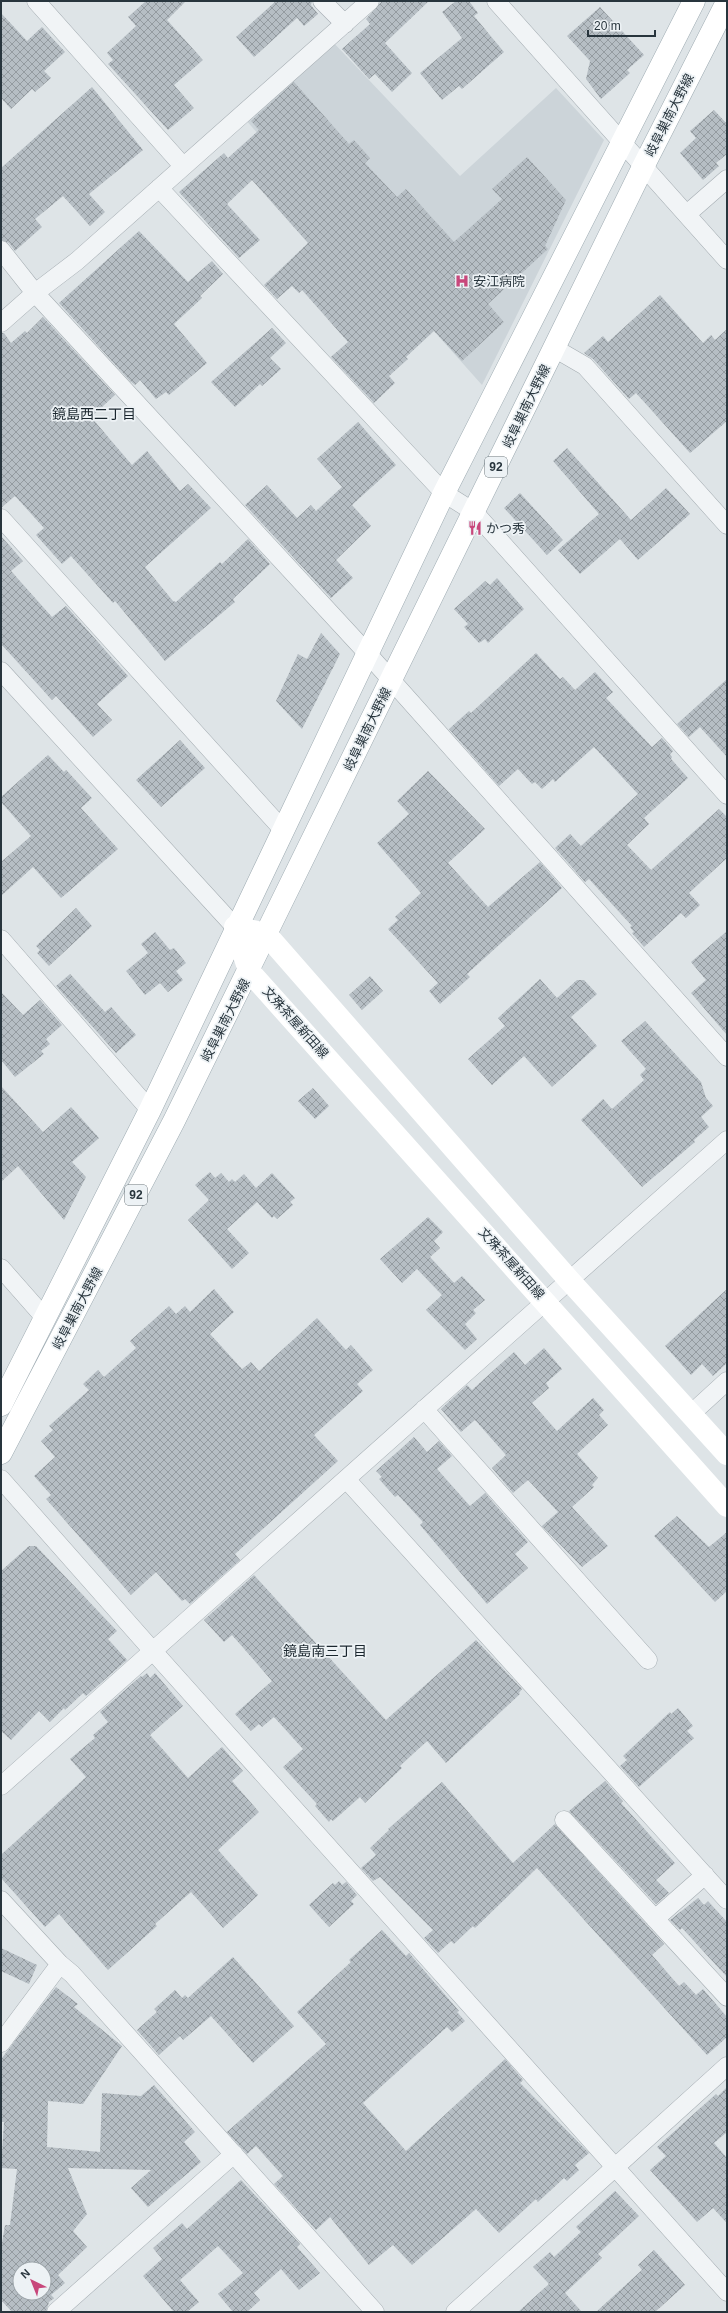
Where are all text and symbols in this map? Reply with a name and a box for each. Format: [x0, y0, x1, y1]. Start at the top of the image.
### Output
scale bar [588, 12, 655, 38]
text: 20 m [594, 19, 621, 33]
street label: 岐阜巣南大野線 [642, 71, 697, 159]
hospital icon: 安江病院 [454, 273, 470, 289]
place label: 安江病院 [473, 274, 525, 289]
street label: 岐阜巣南大野線 [500, 362, 553, 450]
district label: 鏡島西二丁目 [52, 406, 136, 422]
road number: 92 [485, 457, 507, 477]
restaurant icon: かつ秀 [467, 520, 483, 536]
place label: かつ秀 [486, 521, 525, 536]
street label: 岐阜巣南大野線 [341, 685, 394, 773]
street label: 岐阜巣南大野線 [198, 976, 253, 1064]
street label: 文殊茶屋新田線 [260, 983, 332, 1061]
road number: 92 [125, 1185, 147, 1205]
street label: 文殊茶屋新田線 [476, 1224, 548, 1302]
street label: 岐阜巣南大野線 [49, 1265, 105, 1352]
district label: 鏡島南三丁目 [283, 1643, 367, 1659]
north arrow [12, 2261, 52, 2301]
text: N [18, 2267, 32, 2281]

